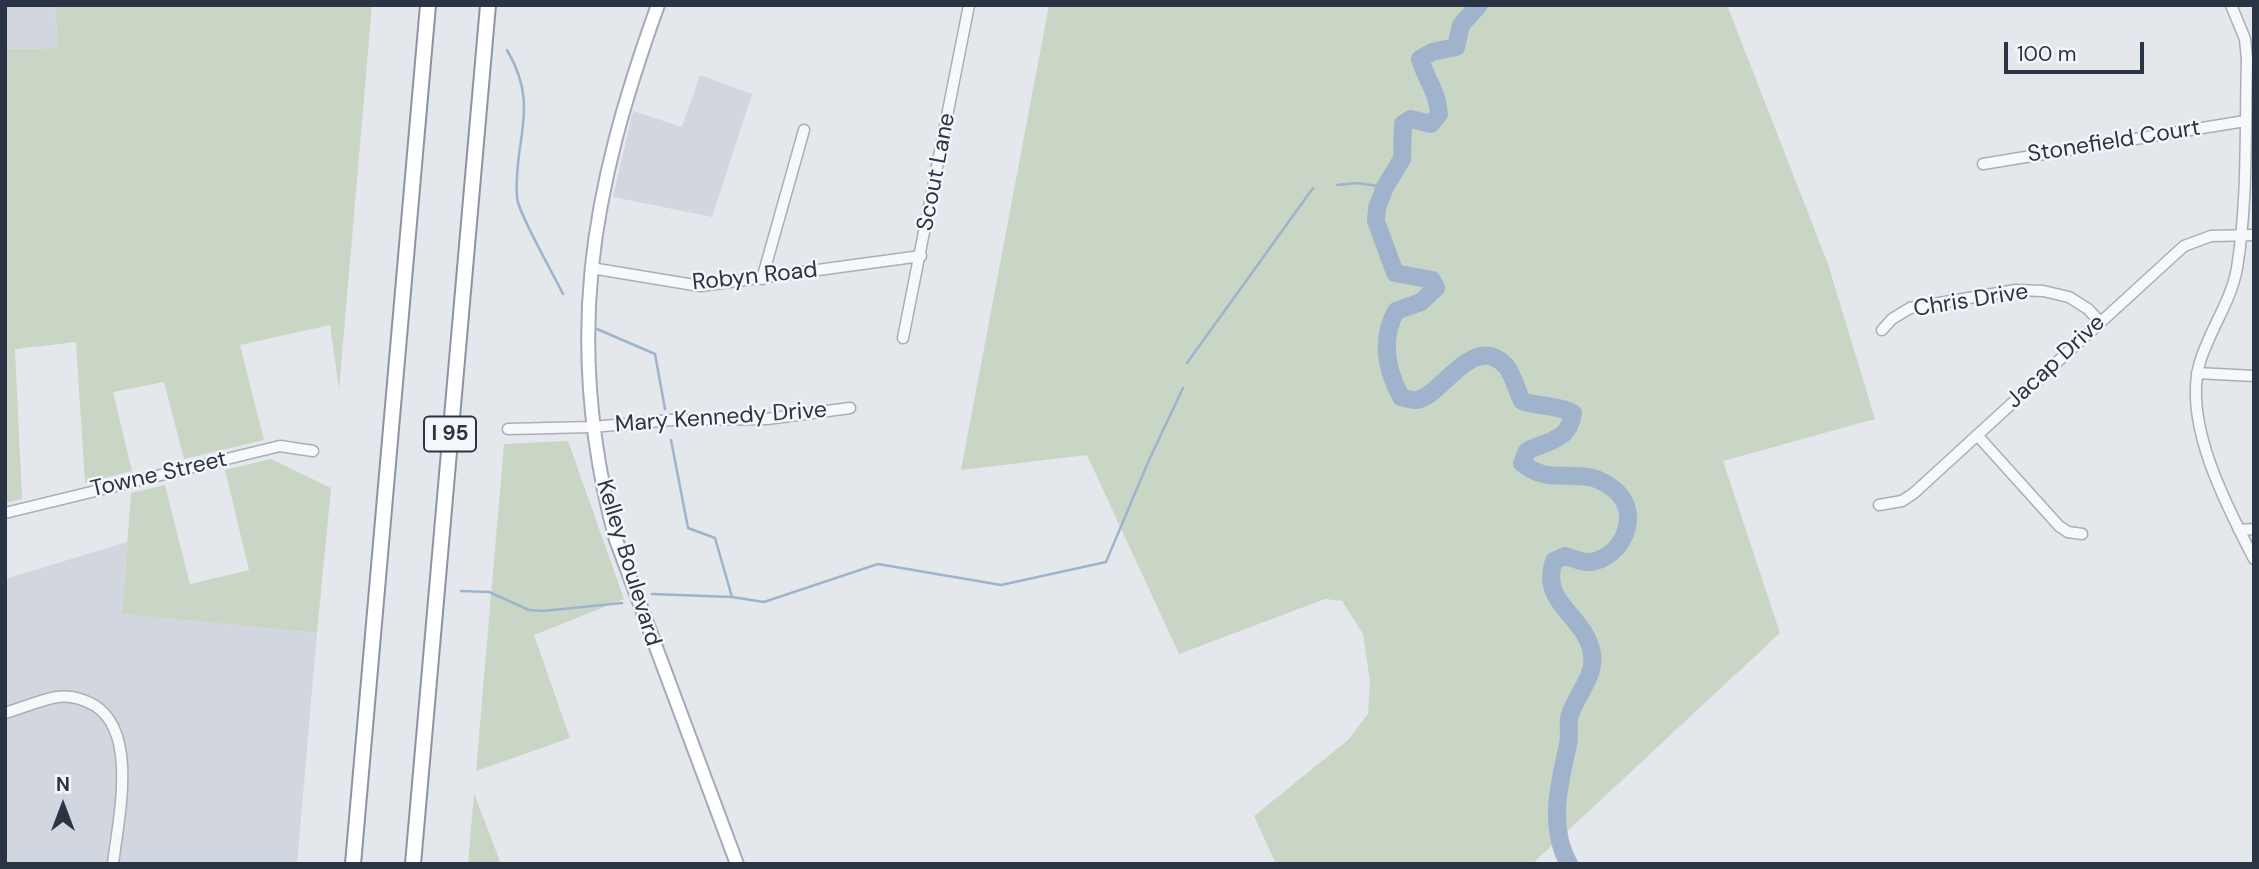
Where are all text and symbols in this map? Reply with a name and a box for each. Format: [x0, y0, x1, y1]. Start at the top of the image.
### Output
scale bar [2007, 28, 2147, 72]
text: 100 m [2017, 40, 2077, 68]
street label: Scout Lane [912, 111, 962, 233]
street label: Stonefield Court [2026, 115, 2202, 169]
street label: Robyn Road [691, 257, 819, 297]
street label: Chris Drive [1912, 278, 2030, 324]
street label: Jacap Drive [2001, 309, 2111, 415]
street label: Mary Kennedy Drive [614, 397, 828, 439]
road number: I 95 [424, 416, 476, 452]
street label: Towne Street [88, 446, 230, 504]
street label: Kelley Boulevard [590, 476, 666, 650]
north arrow [28, 771, 98, 841]
text: N [56, 772, 70, 797]

